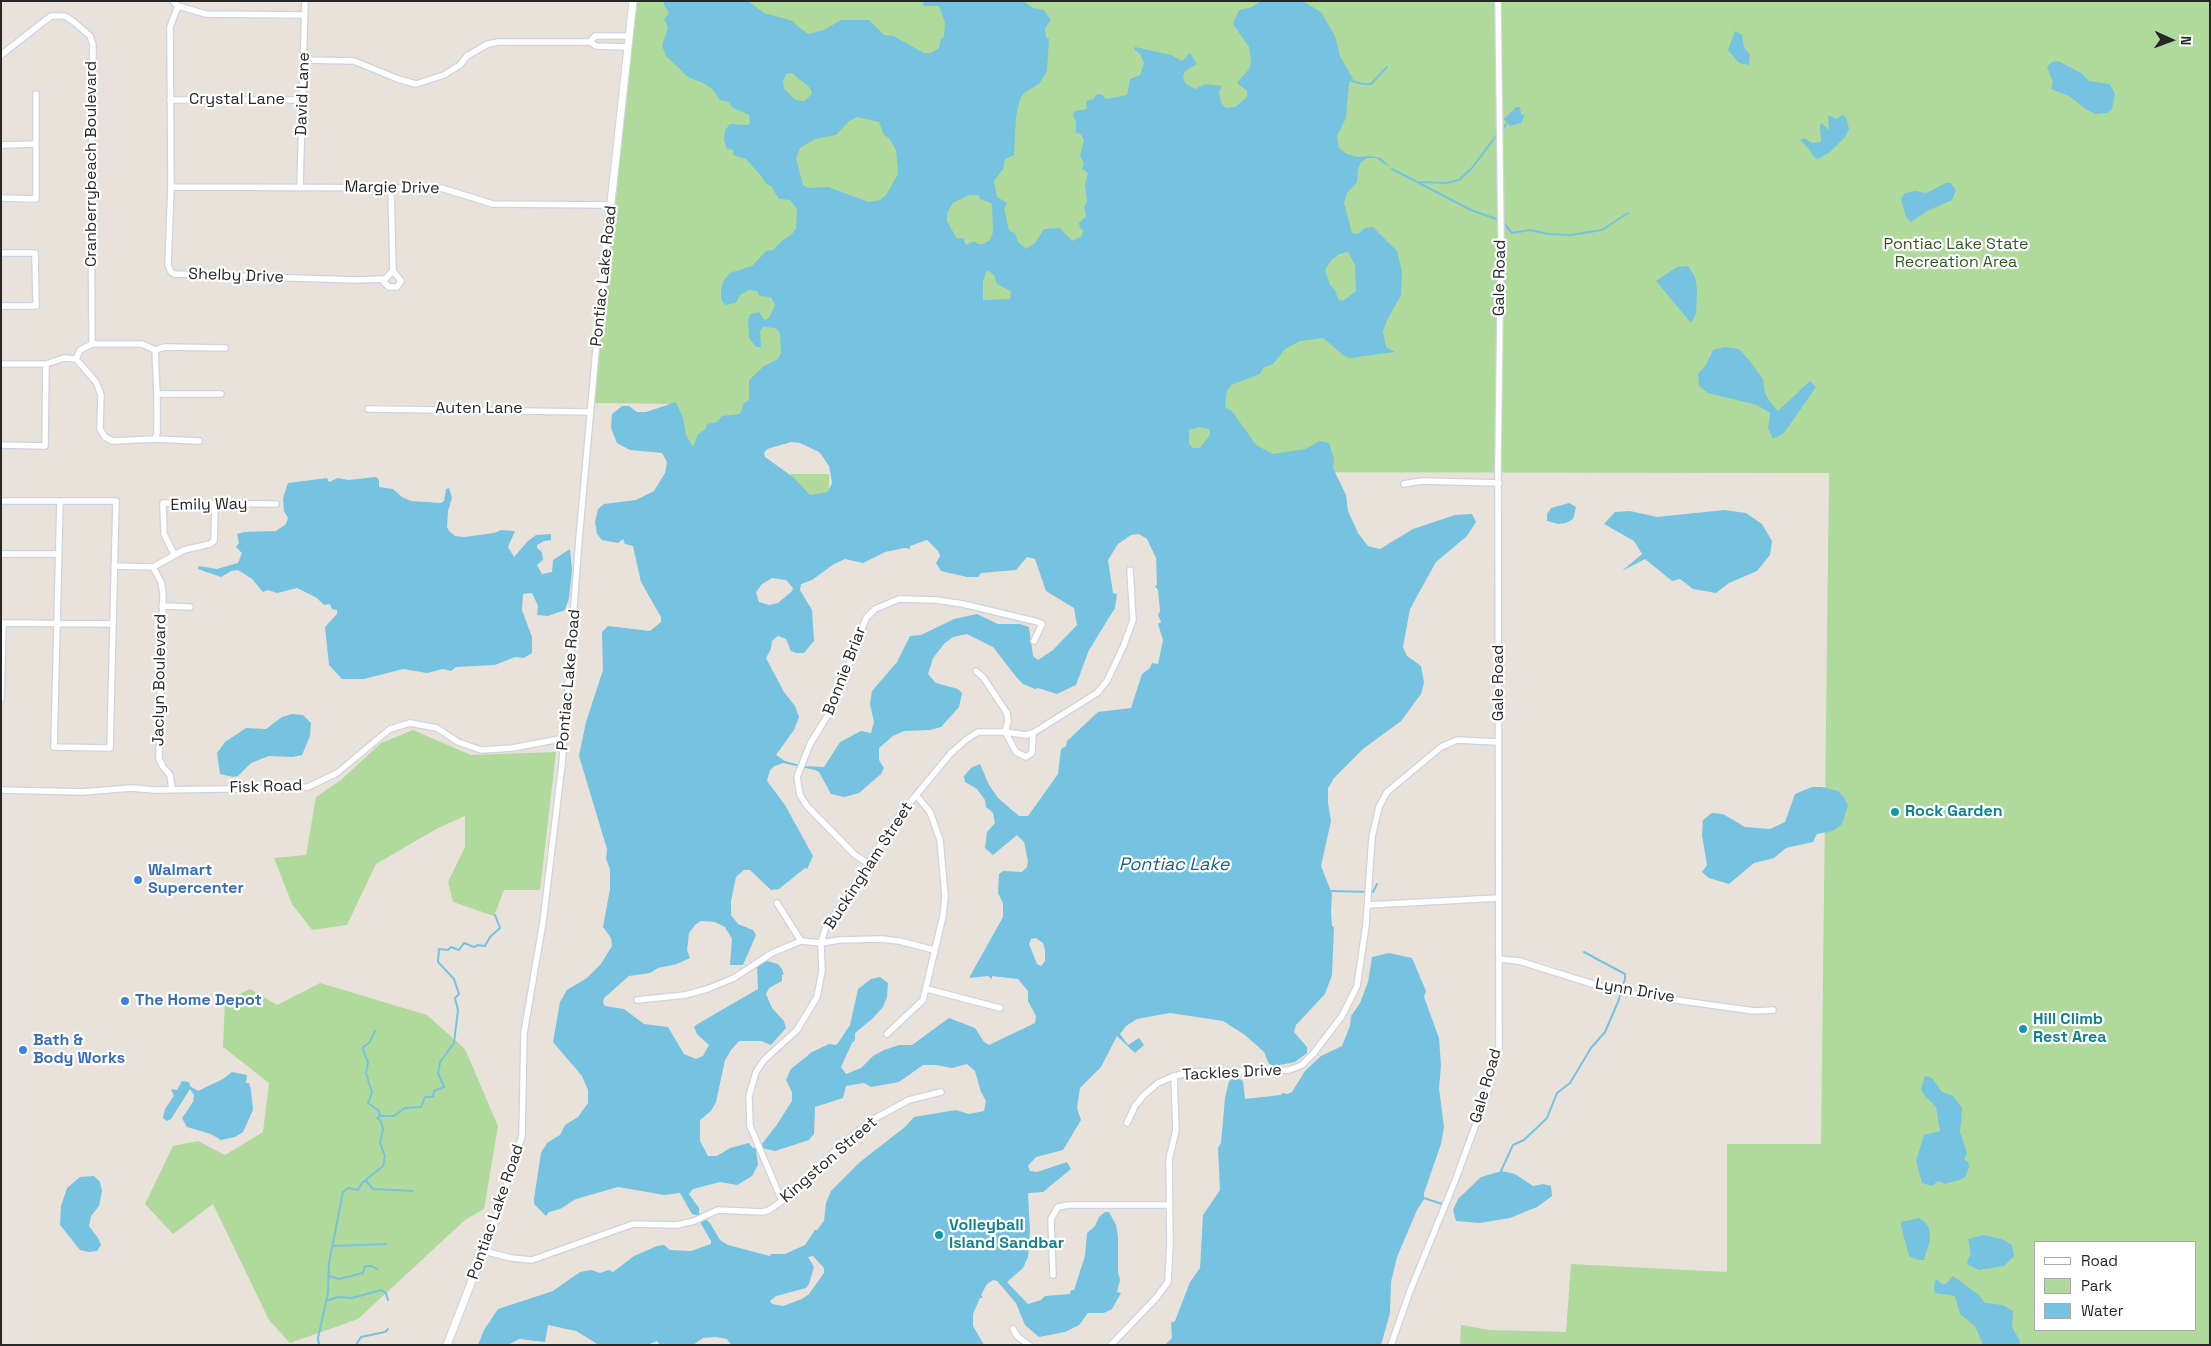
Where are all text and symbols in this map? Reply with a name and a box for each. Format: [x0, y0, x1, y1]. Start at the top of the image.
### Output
north arrow [2146, 15, 2196, 65]
text: N [2177, 36, 2195, 46]
street label: David Lane [292, 52, 314, 136]
street label: Cranberrybeach Boulevard [82, 61, 102, 267]
street label: Crystal Lane [189, 90, 285, 110]
street label: Margie Drive [344, 178, 440, 198]
street label: Pontiac Lake Road [587, 205, 621, 347]
park label: Pontiac Lake State Recreation Area [1884, 235, 2028, 273]
street label: Gale Road [1490, 240, 1510, 316]
street label: Shelby Drive [188, 265, 284, 287]
street label: Auten Lane [435, 399, 523, 419]
street label: Emily Way [170, 495, 248, 515]
street label: Pontiac Lake Road [553, 609, 585, 751]
street label: Jaclyn Boulevard [149, 614, 171, 746]
street label: Bonnie Briar [819, 624, 871, 718]
street label: Gale Road [1489, 645, 1509, 721]
street label: Fisk Road [229, 776, 303, 798]
street label: Buckingham Street [821, 799, 917, 933]
place label: Rock Garden [1905, 802, 2003, 822]
marker: Rock Garden [1889, 806, 1901, 818]
water label: Pontiac Lake [1119, 854, 1229, 876]
place label: Walmart Supercenter [148, 861, 244, 899]
marker: Walmart Supercenter [132, 874, 144, 886]
street label: Lynn Drive [1594, 975, 1676, 1007]
place label: The Home Depot [135, 991, 262, 1011]
marker: The Home Depot [119, 995, 131, 1007]
place label: Hill Climb Rest Area [2033, 1010, 2107, 1048]
marker: Hill Climb Rest Area [2017, 1023, 2029, 1035]
place label: Bath & Body Works [33, 1031, 125, 1069]
marker: Bath & Body Works [17, 1044, 29, 1056]
street label: Gale Road [1466, 1047, 1506, 1125]
street label: Tackles Drive [1182, 1061, 1282, 1085]
street label: Kingston Street [777, 1113, 881, 1207]
street label: Pontiac Lake Road [464, 1142, 528, 1282]
place label: Volleyball Island Sandbar [949, 1216, 1064, 1254]
marker: Volleyball Island Sandbar [933, 1229, 945, 1241]
legend [2034, 1241, 2196, 1331]
text: Road [2081, 1251, 2118, 1270]
text: Park [2081, 1276, 2112, 1295]
text: Water [2081, 1301, 2123, 1320]

